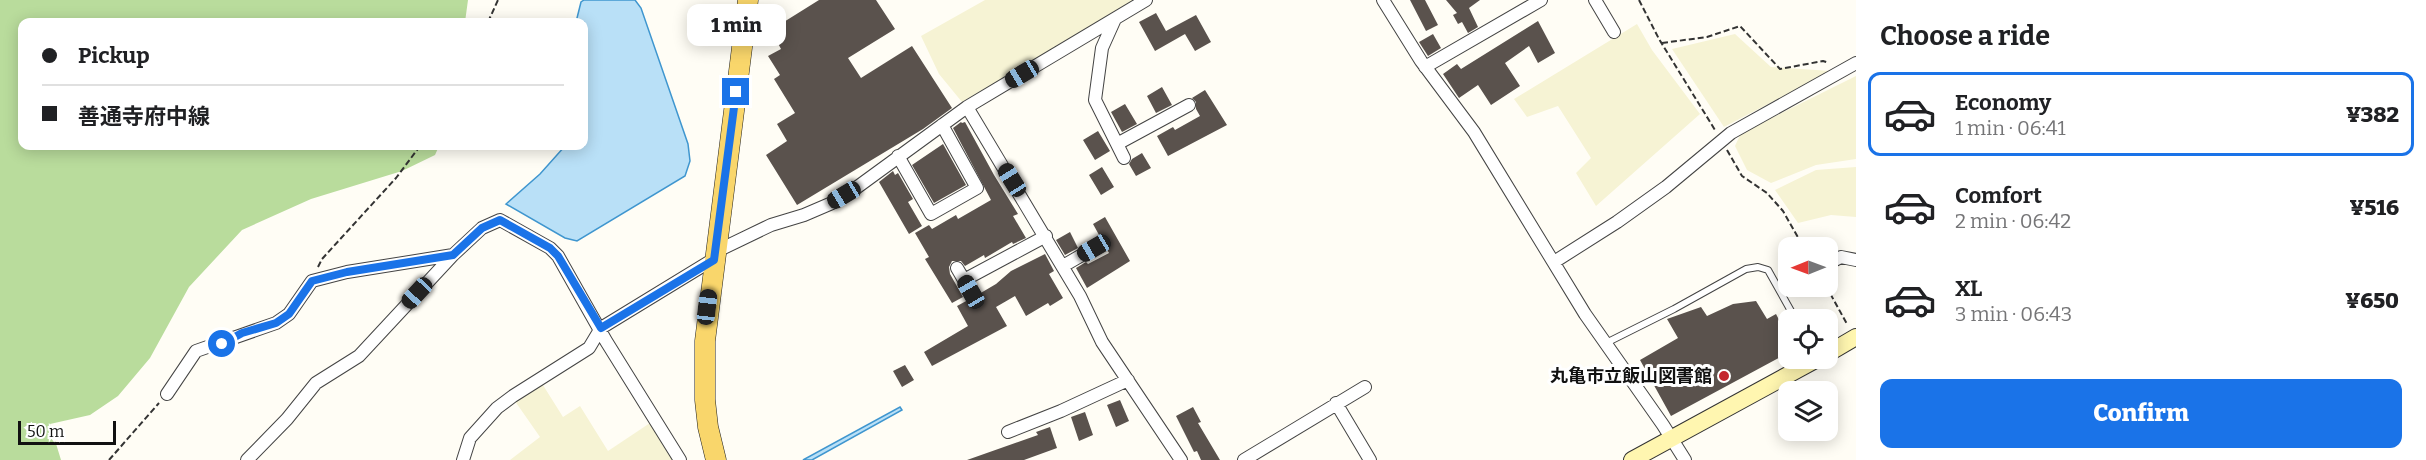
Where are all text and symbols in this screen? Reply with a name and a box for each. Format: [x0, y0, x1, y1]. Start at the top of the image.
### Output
callout: 1 min [686, 5, 786, 47]
text: 1 min [711, 13, 762, 37]
text: Choose a ride [1880, 20, 2050, 52]
text: Pickup [78, 42, 150, 69]
car [1002, 57, 1042, 91]
route end [722, 78, 749, 105]
icon: car [1883, 87, 1937, 141]
text: Economy [1955, 89, 2051, 116]
text: ¥382 [2346, 101, 2399, 128]
text: 善通寺府中線 [78, 103, 210, 130]
text: 1 min · 06:41 [1955, 116, 2066, 140]
car [995, 160, 1029, 200]
car [824, 178, 864, 212]
icon: car [1883, 180, 1937, 234]
text: Comfort [1955, 182, 2042, 209]
text: ¥516 [2350, 194, 2399, 221]
text: 2 min · 06:42 [1955, 209, 2071, 233]
car [1074, 231, 1114, 265]
north arrow [1778, 237, 1838, 297]
map controls [1778, 237, 1838, 441]
car [954, 272, 988, 312]
icon: car [1883, 273, 1937, 327]
car [398, 274, 436, 312]
text: XL [1955, 275, 1982, 302]
text: ¥650 [2345, 287, 2399, 314]
car [696, 288, 718, 326]
text: 3 min · 06:43 [1955, 302, 2072, 326]
button: locate [1778, 309, 1838, 369]
route start [208, 330, 235, 357]
place label: 丸亀市立飯山図書館 [1550, 365, 1712, 387]
marker: 丸亀市立飯山図書館 [1717, 369, 1731, 383]
button: Confirm [1880, 379, 2402, 448]
button: layers [1778, 381, 1838, 441]
scale bar [18, 418, 116, 446]
text: 50 m [27, 422, 64, 441]

